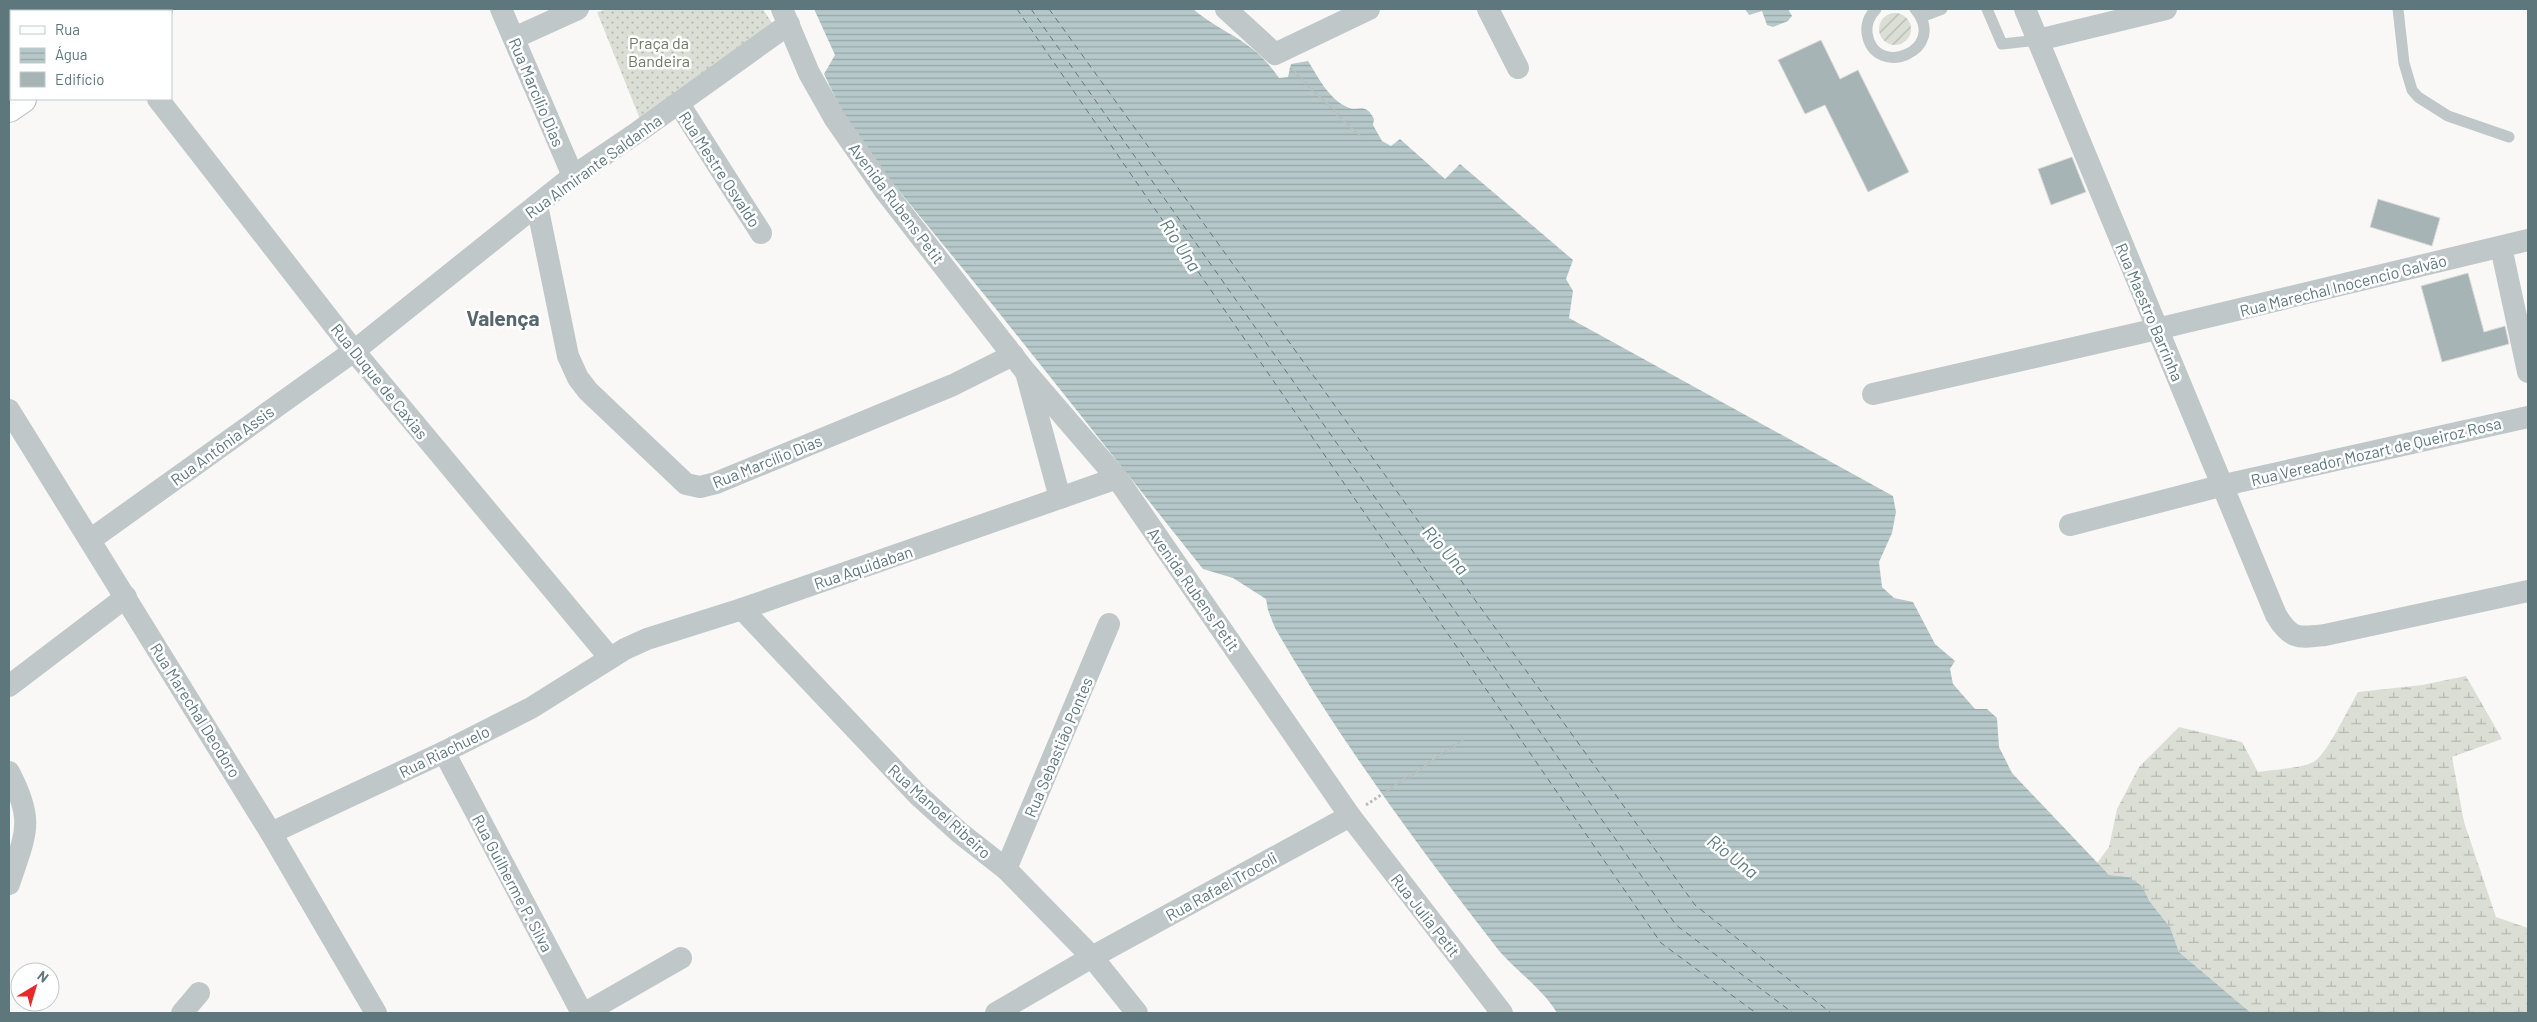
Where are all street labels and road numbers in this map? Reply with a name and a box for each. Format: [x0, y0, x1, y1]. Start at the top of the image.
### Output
street label: Rua Marcílio Dias [506, 35, 568, 149]
street label: Rua Mestre Osvaldo [675, 107, 765, 231]
street label: Rua Almirante Saldanha [521, 110, 665, 222]
street label: Avenida Rubens Petit [845, 139, 949, 267]
street label: Rua Maestro Barrinha [2112, 240, 2188, 384]
street label: Rua Marechal Inocencio Galvão [2238, 250, 2448, 320]
street label: Rua Duque de Caxias [328, 319, 432, 443]
street label: Rua Antônia Assis [167, 401, 277, 489]
street label: Rua Vereador Mozart de Queiroz Rosa [2249, 413, 2503, 489]
street label: Rua Marcílio Dias [710, 430, 824, 492]
street label: Avenida Rubens Petit [1144, 524, 1244, 654]
street label: Rua Aquidaban [811, 541, 915, 593]
street label: Rua Marechal Deodoro [147, 639, 245, 781]
street label: Rua Sebastião Pontes [1020, 674, 1096, 820]
street label: Rua Riachuelo [396, 721, 492, 781]
street label: Rua Manoel Ribeiro [885, 760, 995, 862]
street label: Rua Guilherme P. Silva [469, 811, 557, 955]
street label: Rua Rafael Trocoli [1162, 848, 1280, 924]
street label: Rua Julia Petit [1388, 870, 1464, 960]

